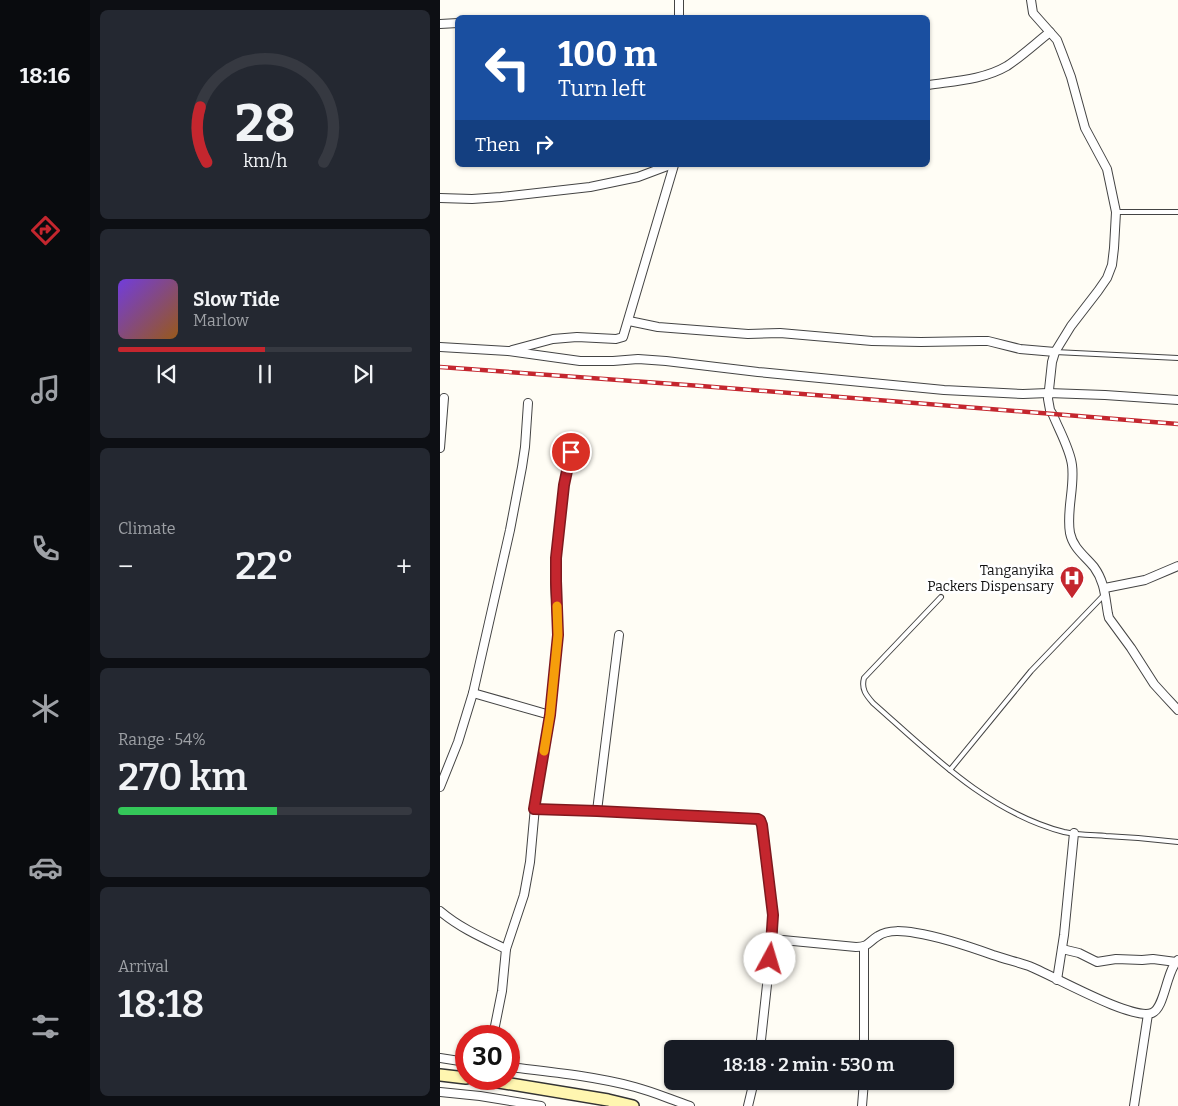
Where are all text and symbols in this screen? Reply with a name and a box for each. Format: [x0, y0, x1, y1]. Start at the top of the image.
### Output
text: 100 m [558, 33, 657, 75]
icon: left [475, 35, 540, 100]
text: 18:16 [20, 62, 70, 89]
text: Turn left [558, 75, 646, 102]
text: 28 [235, 92, 295, 155]
icon: right [530, 130, 558, 158]
text: Then [475, 133, 520, 156]
text: km/h [243, 150, 287, 172]
icon: directions [28, 213, 63, 248]
text: Slow Tide [193, 288, 280, 311]
text: Marlow [193, 311, 249, 330]
icon: previous [153, 360, 181, 388]
icon: pause [251, 360, 279, 388]
icon: next [349, 360, 377, 388]
icon: music [28, 372, 63, 407]
pin [550, 431, 592, 473]
icon: arrive [557, 438, 585, 466]
text: Climate [118, 519, 176, 538]
icon: phone [28, 531, 63, 566]
text: 22° [235, 543, 294, 589]
text: − [118, 550, 133, 583]
text: + [396, 550, 412, 583]
place label: Tanganyika Packers Dispensary [927, 562, 1055, 595]
hospital icon: Tanganyika Packers Dispensary [1059, 565, 1085, 599]
icon: climate [28, 691, 63, 726]
text: Range · 54% [118, 730, 206, 749]
text: 270 km [118, 754, 248, 800]
icon: car [28, 850, 63, 885]
position arrow [743, 932, 795, 984]
text: Arrival [118, 957, 169, 976]
text: 18:18 [118, 981, 205, 1027]
icon: filters [28, 1009, 63, 1044]
speed limit sign: 30 [455, 1025, 520, 1090]
text: 18:18 · 2 min · 530 m [724, 1053, 894, 1076]

